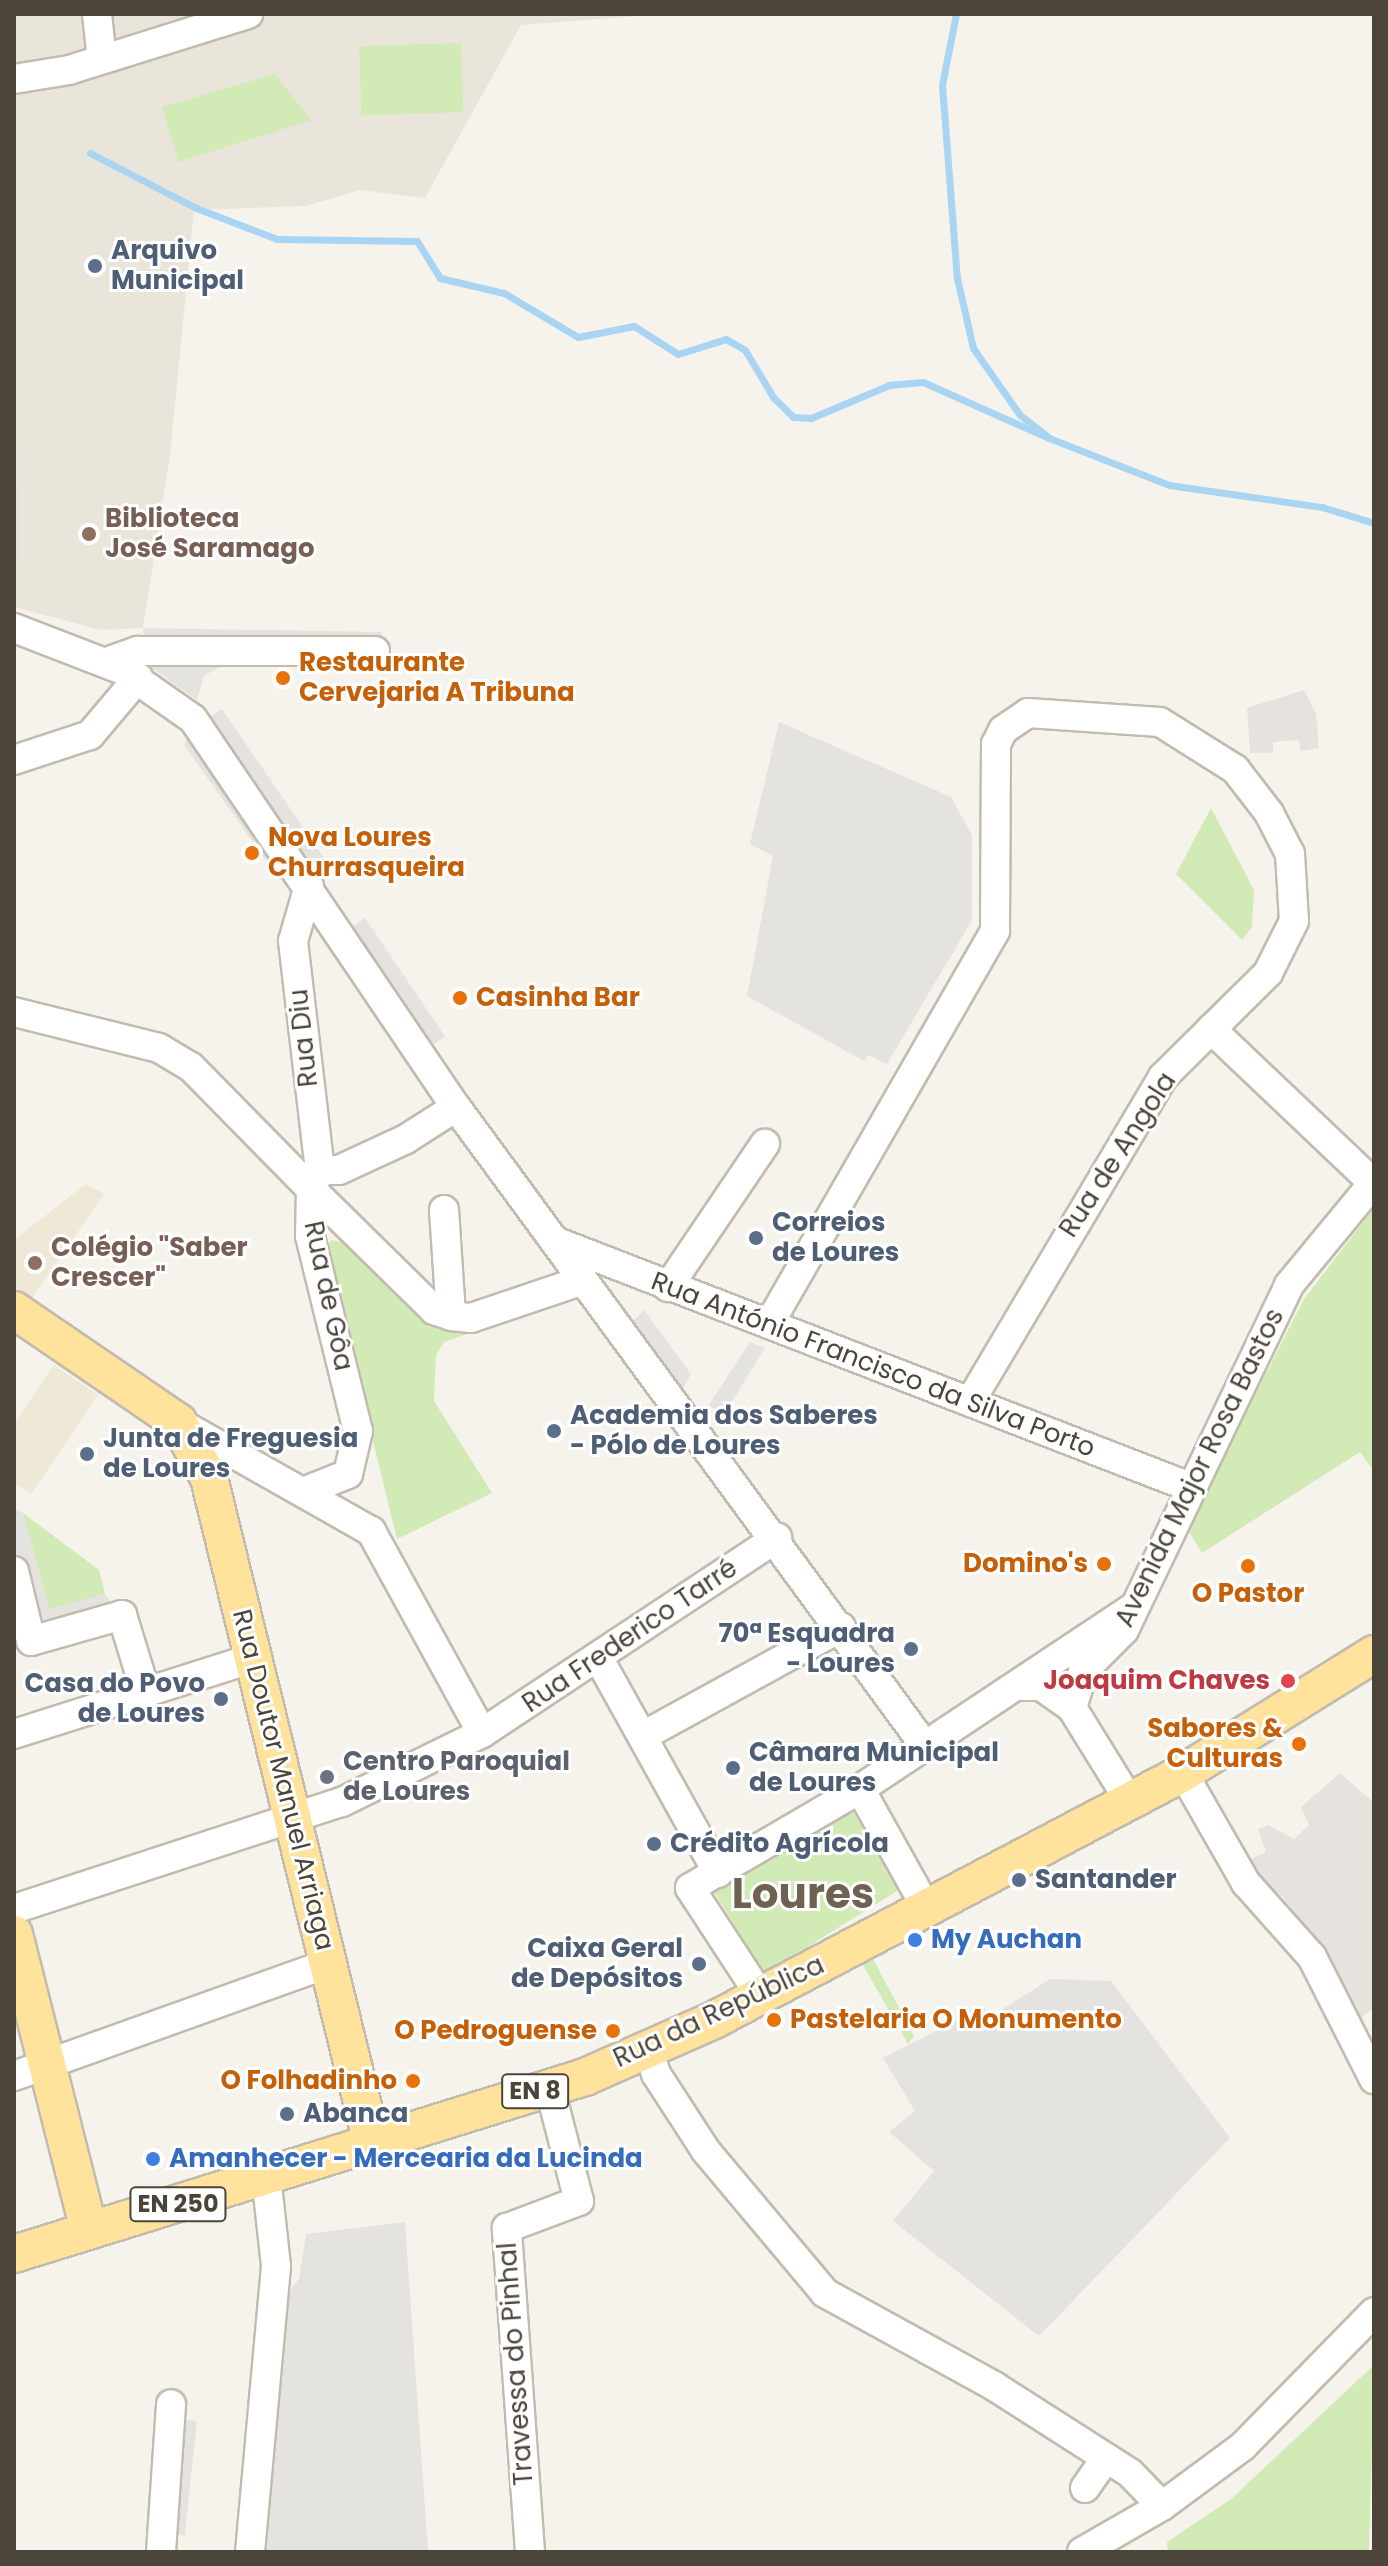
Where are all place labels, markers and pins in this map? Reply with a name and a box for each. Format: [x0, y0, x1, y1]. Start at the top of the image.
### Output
place label: Arquivo Municipal [111, 235, 244, 296]
marker: Arquivo Municipal [86, 257, 104, 275]
place label: Biblioteca José Saramago [105, 503, 314, 564]
marker: Biblioteca José Saramago [80, 525, 98, 543]
place label: Restaurante Cervejaria A Tribuna [299, 647, 575, 708]
marker: Restaurante Cervejaria A Tribuna [274, 669, 292, 687]
place label: Nova Loures Churrasqueira [268, 822, 465, 884]
marker: Nova Loures Churrasqueira [243, 844, 261, 862]
place label: Casinha Bar [476, 982, 640, 1014]
marker: Casinha Bar [451, 989, 469, 1007]
place label: Correios de Loures [772, 1207, 899, 1268]
marker: Correios de Loures [747, 1229, 765, 1247]
place label: Colégio "Saber Crescer" [51, 1232, 248, 1294]
marker: Colégio "Saber Crescer" [26, 1254, 44, 1272]
place label: Academia dos Saberes - Pólo de Loures [570, 1400, 878, 1462]
marker: Academia dos Saberes - Pólo de Loures [545, 1422, 563, 1440]
place label: Junta de Freguesia de Loures [103, 1423, 358, 1484]
marker: Junta de Freguesia de Loures [78, 1445, 96, 1463]
place label: Domino's [963, 1548, 1088, 1580]
marker: Domino's [1095, 1555, 1113, 1573]
marker: O Pastor [1239, 1557, 1257, 1575]
place label: O Pastor [1192, 1578, 1304, 1610]
place label: 70ª Esquadra - Loures [719, 1618, 895, 1680]
marker: 70ª Esquadra - Loures [902, 1640, 920, 1658]
place label: Joaquim Chaves [1043, 1665, 1270, 1697]
place label: Casa do Povo de Loures [25, 1668, 205, 1730]
marker: Joaquim Chaves [1277, 1670, 1299, 1692]
marker: Casa do Povo de Loures [212, 1690, 230, 1708]
place label: Sabores & Culturas [1147, 1713, 1283, 1774]
marker: Sabores & Culturas [1290, 1735, 1308, 1753]
place label: Câmara Municipal de Loures [749, 1737, 999, 1798]
place label: Centro Paroquial de Loures [343, 1746, 570, 1808]
marker: Câmara Municipal de Loures [724, 1759, 742, 1777]
marker: Centro Paroquial de Loures [318, 1768, 336, 1786]
place label: Crédito Agrícola [670, 1828, 889, 1860]
marker: Crédito Agrícola [645, 1835, 663, 1853]
place label: Santander [1035, 1864, 1177, 1896]
marker: Santander [1010, 1871, 1028, 1889]
place label: My Auchan [931, 1924, 1082, 1956]
marker: My Auchan [906, 1931, 924, 1949]
place label: Caixa Geral de Depósitos [511, 1933, 683, 1994]
marker: Caixa Geral de Depósitos [690, 1955, 708, 1973]
place label: Pastelaria O Monumento [790, 2004, 1122, 2036]
marker: Pastelaria O Monumento [765, 2011, 783, 2029]
place label: O Pedroguense [394, 2015, 597, 2047]
marker: O Pedroguense [604, 2022, 622, 2040]
place label: O Folhadinho [220, 2065, 397, 2097]
marker: O Folhadinho [404, 2072, 422, 2090]
place label: Abanca [303, 2098, 408, 2130]
marker: Abanca [278, 2105, 296, 2123]
place label: Amanhecer - Mercearia da Lucinda [169, 2143, 643, 2175]
marker: Amanhecer - Mercearia da Lucinda [144, 2150, 162, 2168]

